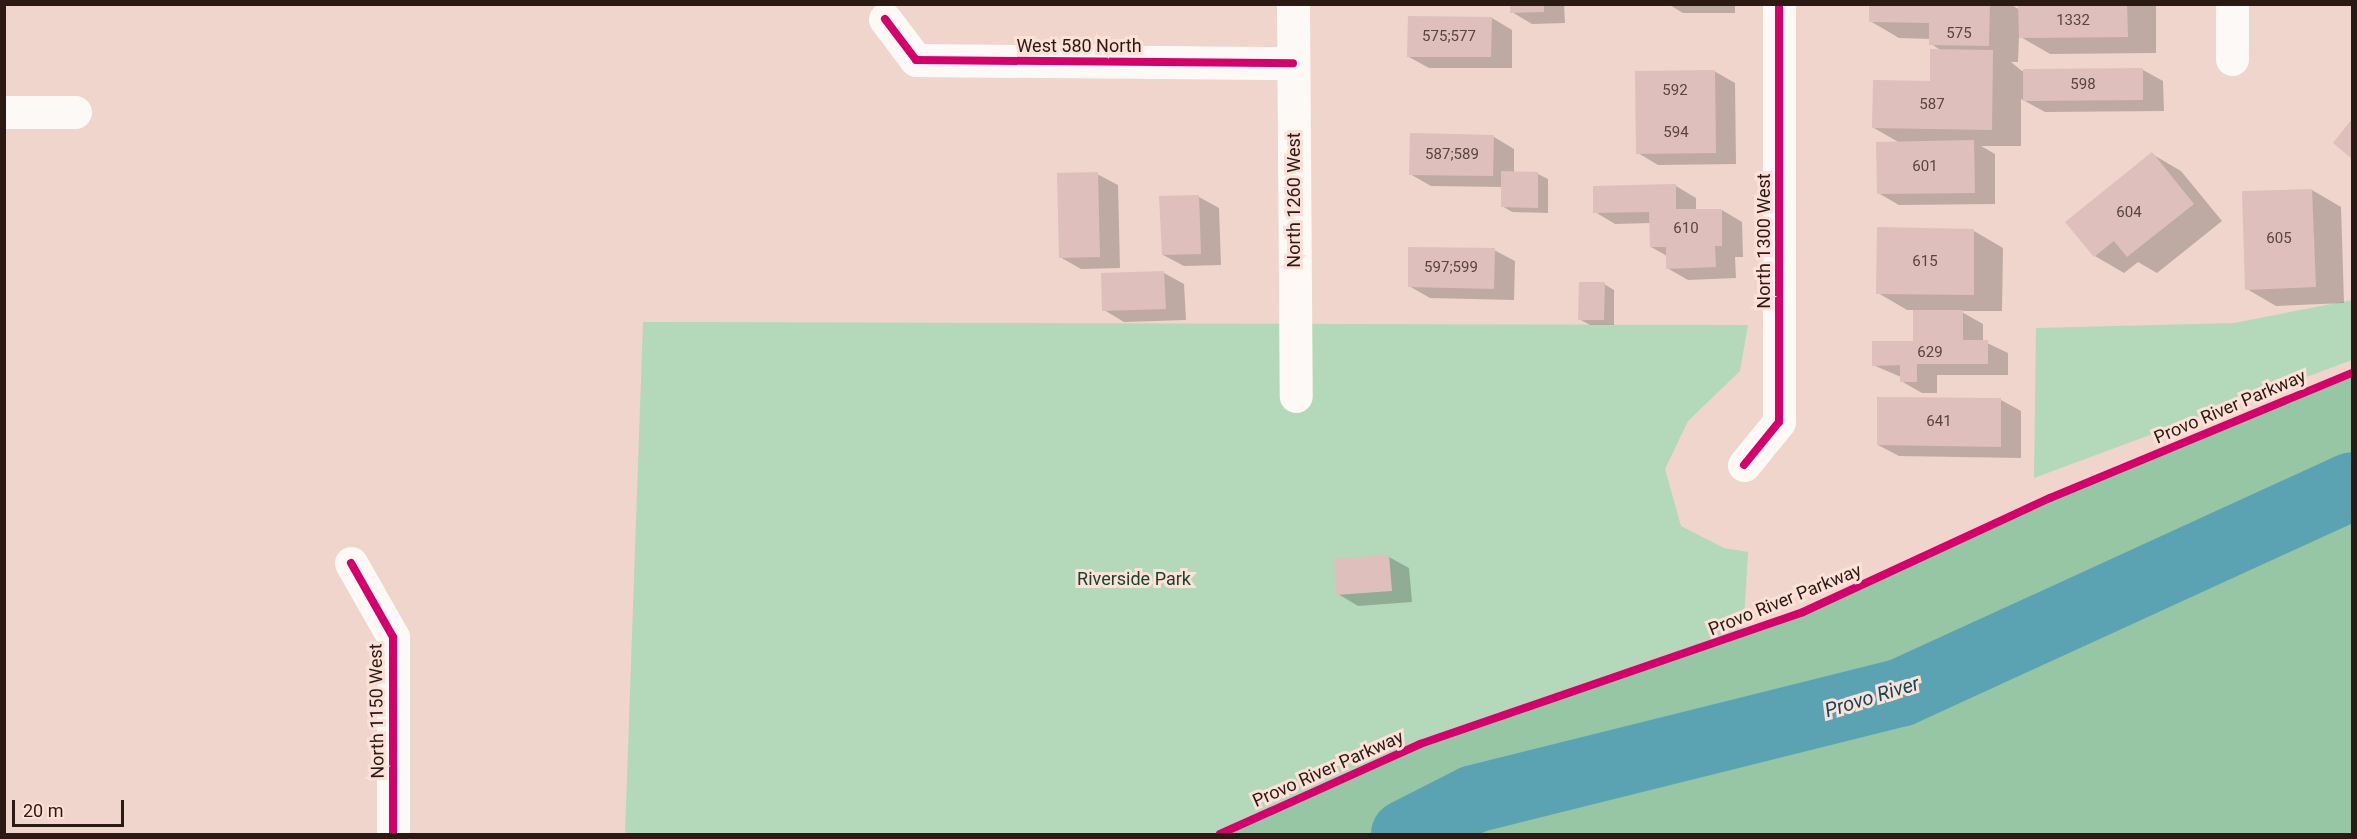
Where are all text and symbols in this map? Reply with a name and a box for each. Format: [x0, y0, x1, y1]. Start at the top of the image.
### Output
house number: 1332 [2056, 12, 2090, 30]
house number: 575 [1946, 25, 1972, 43]
house number: 575;577 [1422, 28, 1476, 46]
street label: West 580 North [1016, 35, 1142, 57]
house number: 598 [2070, 76, 2096, 94]
house number: 592 [1662, 82, 1688, 100]
house number: 587 [1919, 96, 1945, 114]
house number: 594 [1663, 124, 1689, 142]
street label: North 1260 West [1283, 132, 1305, 268]
house number: 587;589 [1425, 146, 1479, 164]
house number: 601 [1912, 158, 1938, 176]
street label: North 1300 West [1753, 173, 1775, 309]
house number: 604 [2116, 204, 2142, 222]
house number: 610 [1673, 220, 1699, 238]
house number: 605 [2266, 230, 2292, 248]
house number: 615 [1912, 253, 1938, 271]
house number: 597;599 [1424, 259, 1478, 277]
house number: 629 [1917, 344, 1943, 362]
street label: Provo River Parkway [2151, 365, 2309, 449]
house number: 641 [1926, 413, 1952, 431]
street label: Provo River Parkway [1705, 559, 1865, 641]
park label: Riverside Park [1077, 568, 1191, 590]
street label: North 1150 West [365, 643, 389, 779]
water label: Provo River [1822, 671, 1922, 723]
street label: Provo River Parkway [1249, 726, 1407, 812]
scale bar [15, 788, 128, 826]
text: 20 m [23, 800, 63, 821]

